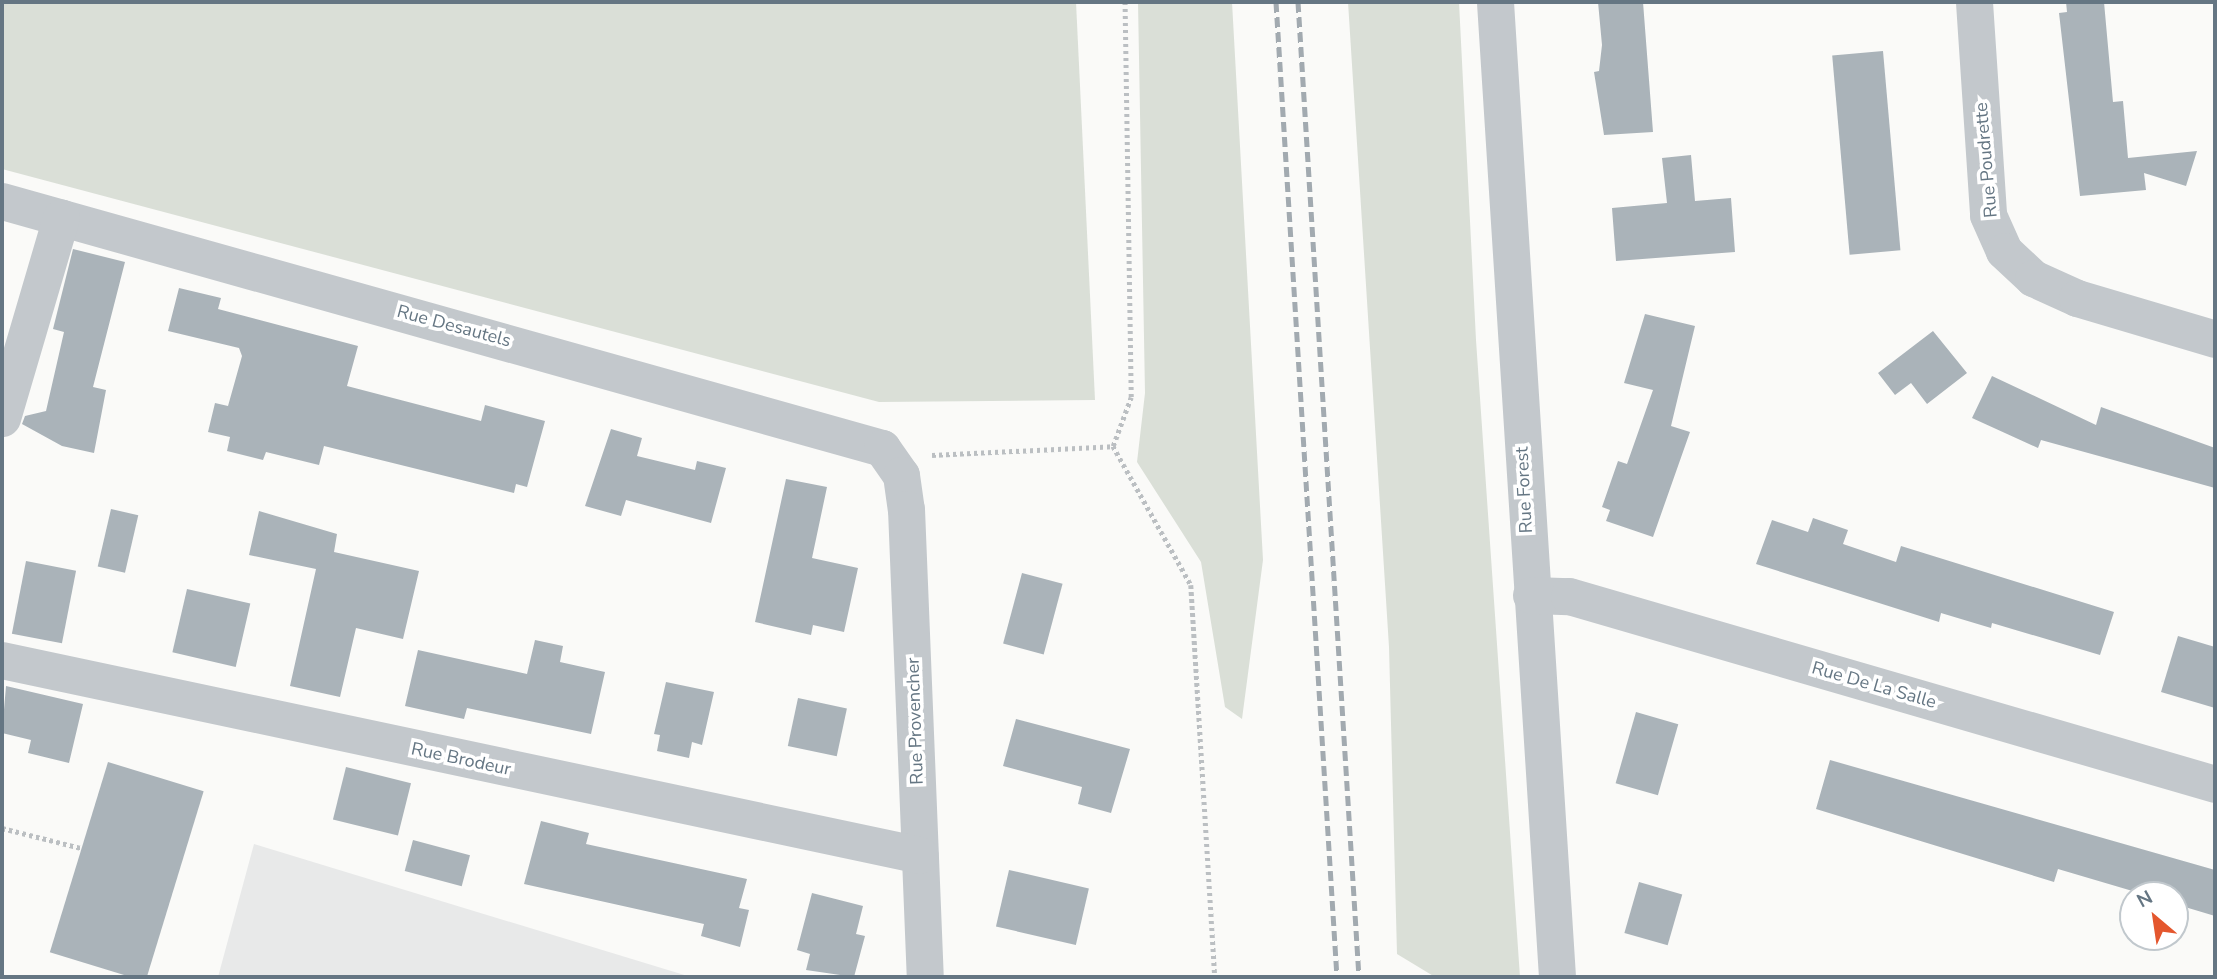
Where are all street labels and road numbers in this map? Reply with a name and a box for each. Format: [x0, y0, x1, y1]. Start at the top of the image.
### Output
street label: Rue Poudrette [1970, 101, 2002, 219]
street label: Rue Desautels [395, 300, 513, 352]
street label: Rue Forest [1511, 446, 1537, 534]
street label: Rue Provencher [902, 657, 928, 785]
street label: Rue De La Salle [1809, 657, 1939, 713]
street label: Rue Brodeur [409, 738, 513, 780]

